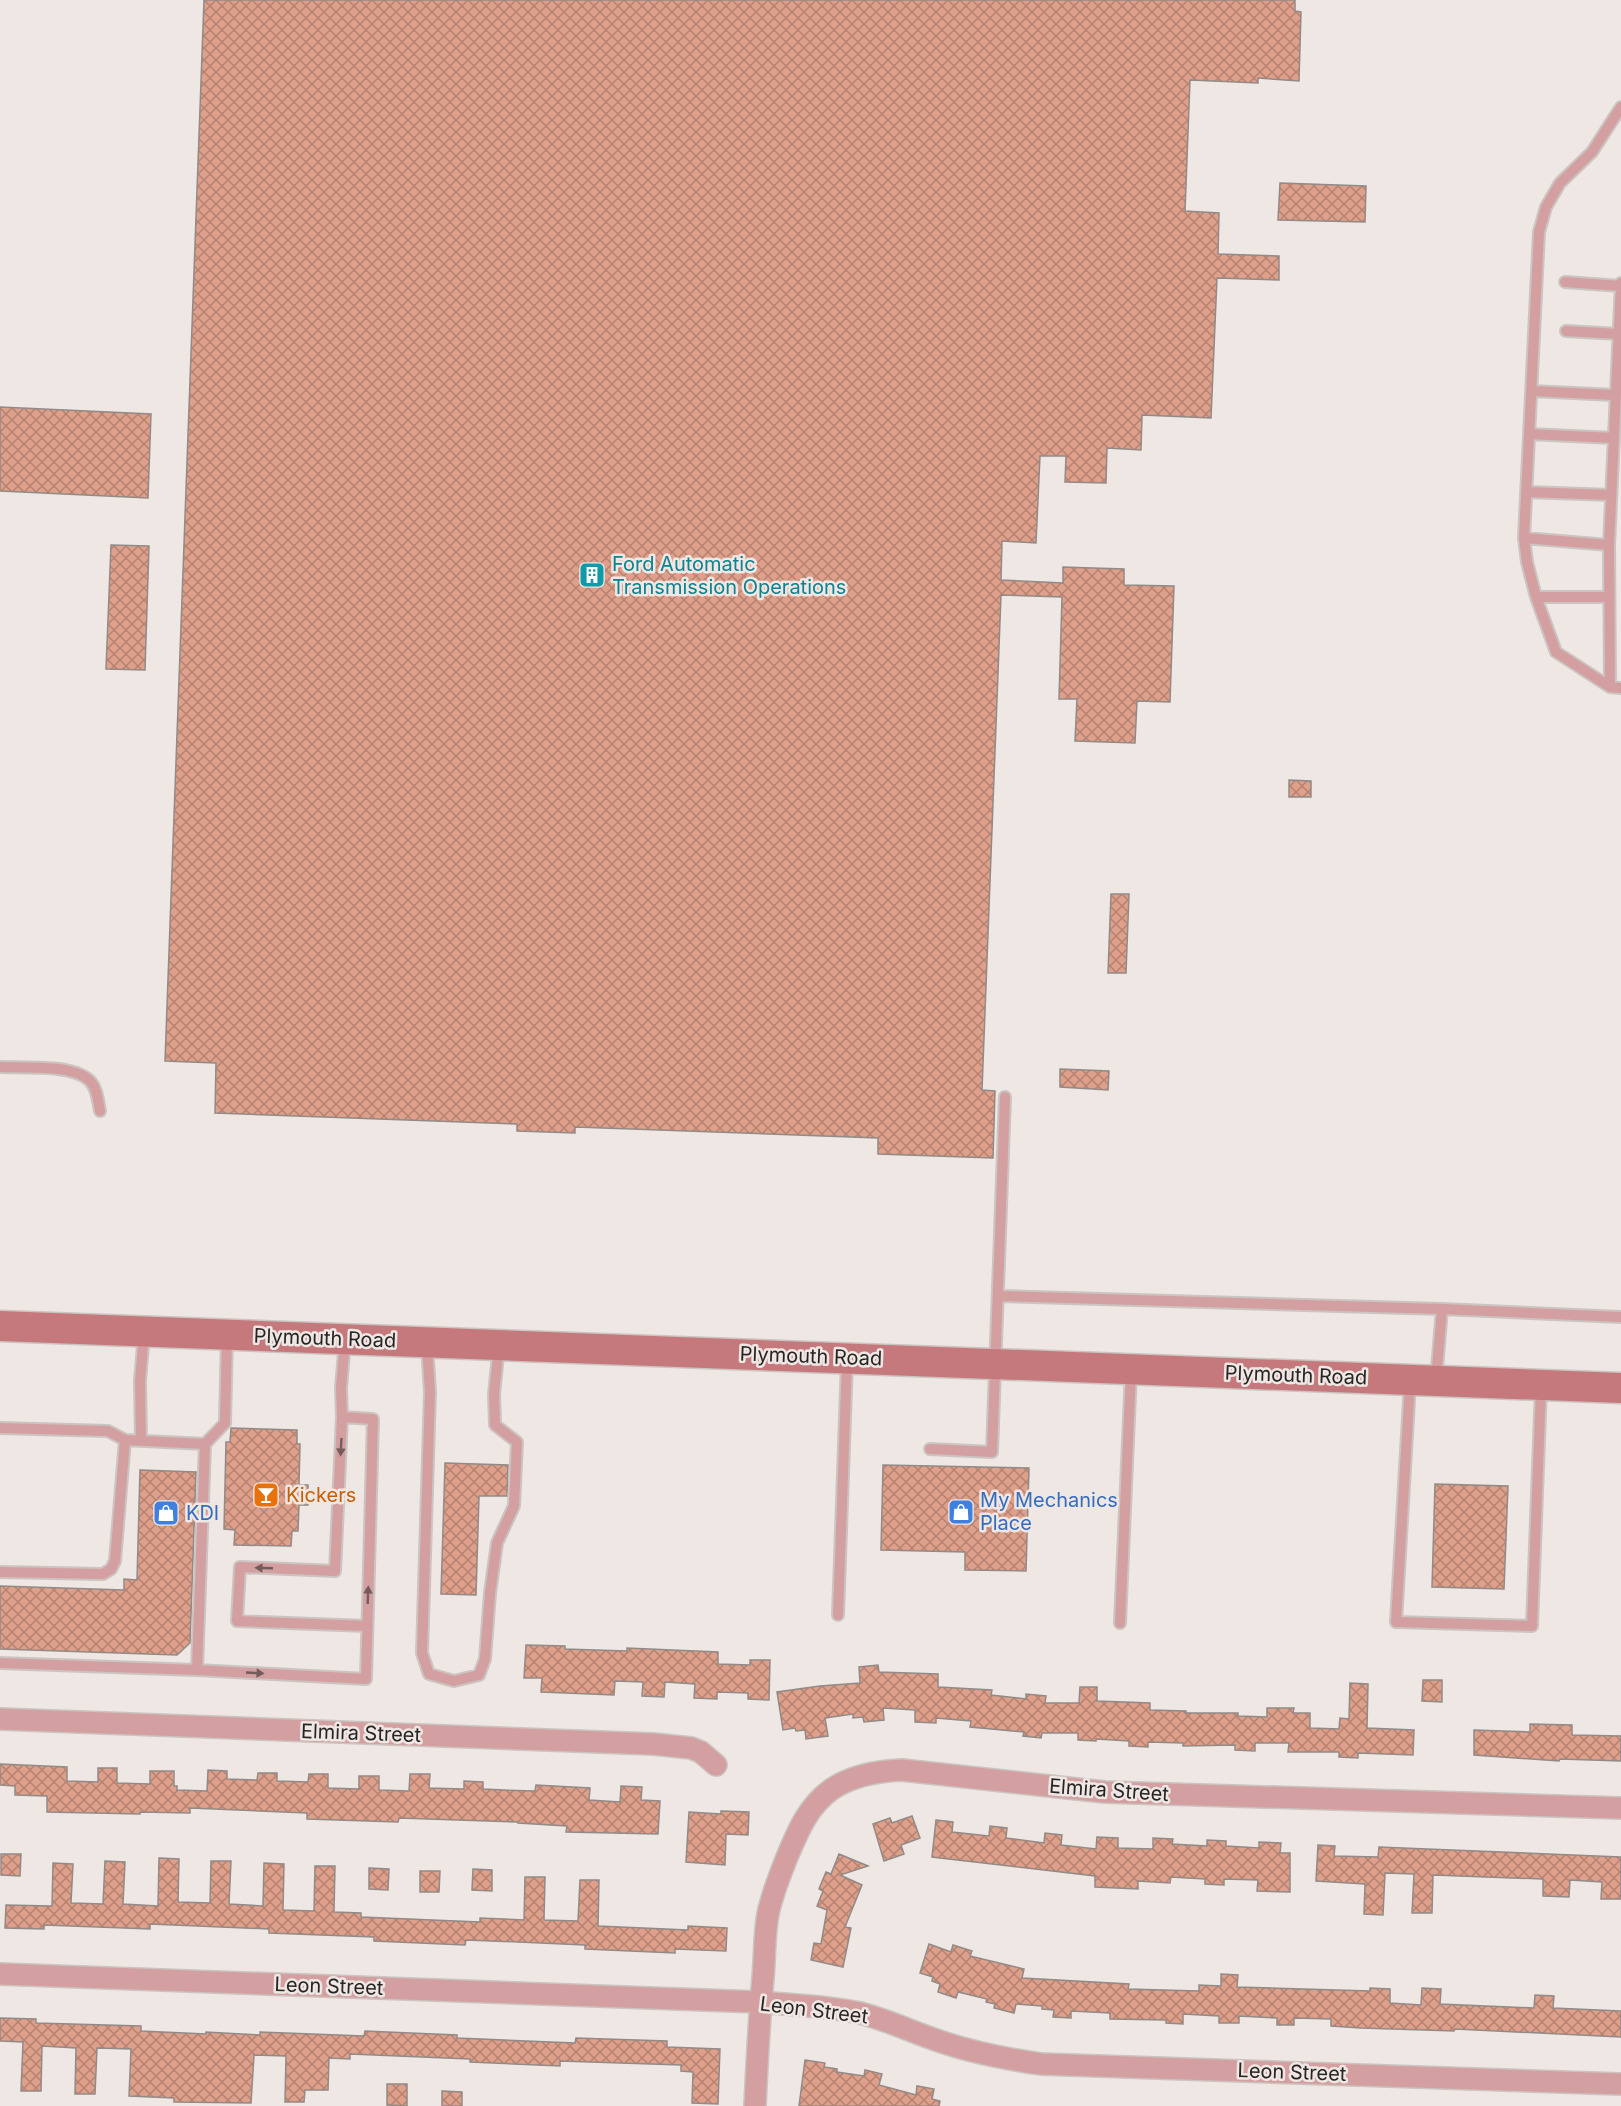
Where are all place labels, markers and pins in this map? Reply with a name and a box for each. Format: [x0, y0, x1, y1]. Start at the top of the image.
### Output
place label: Ford Automatic Transmission Operations [612, 552, 846, 599]
building icon: Ford Automatic Transmission Operations [577, 560, 607, 590]
bar icon: Kickers [251, 1480, 281, 1510]
place label: Kickers [286, 1483, 356, 1507]
place label: My Mechanics Place [980, 1488, 1118, 1535]
shop icon: My Mechanics Place [946, 1497, 976, 1527]
shop icon: KDI [151, 1498, 181, 1528]
place label: KDI [186, 1501, 219, 1525]

